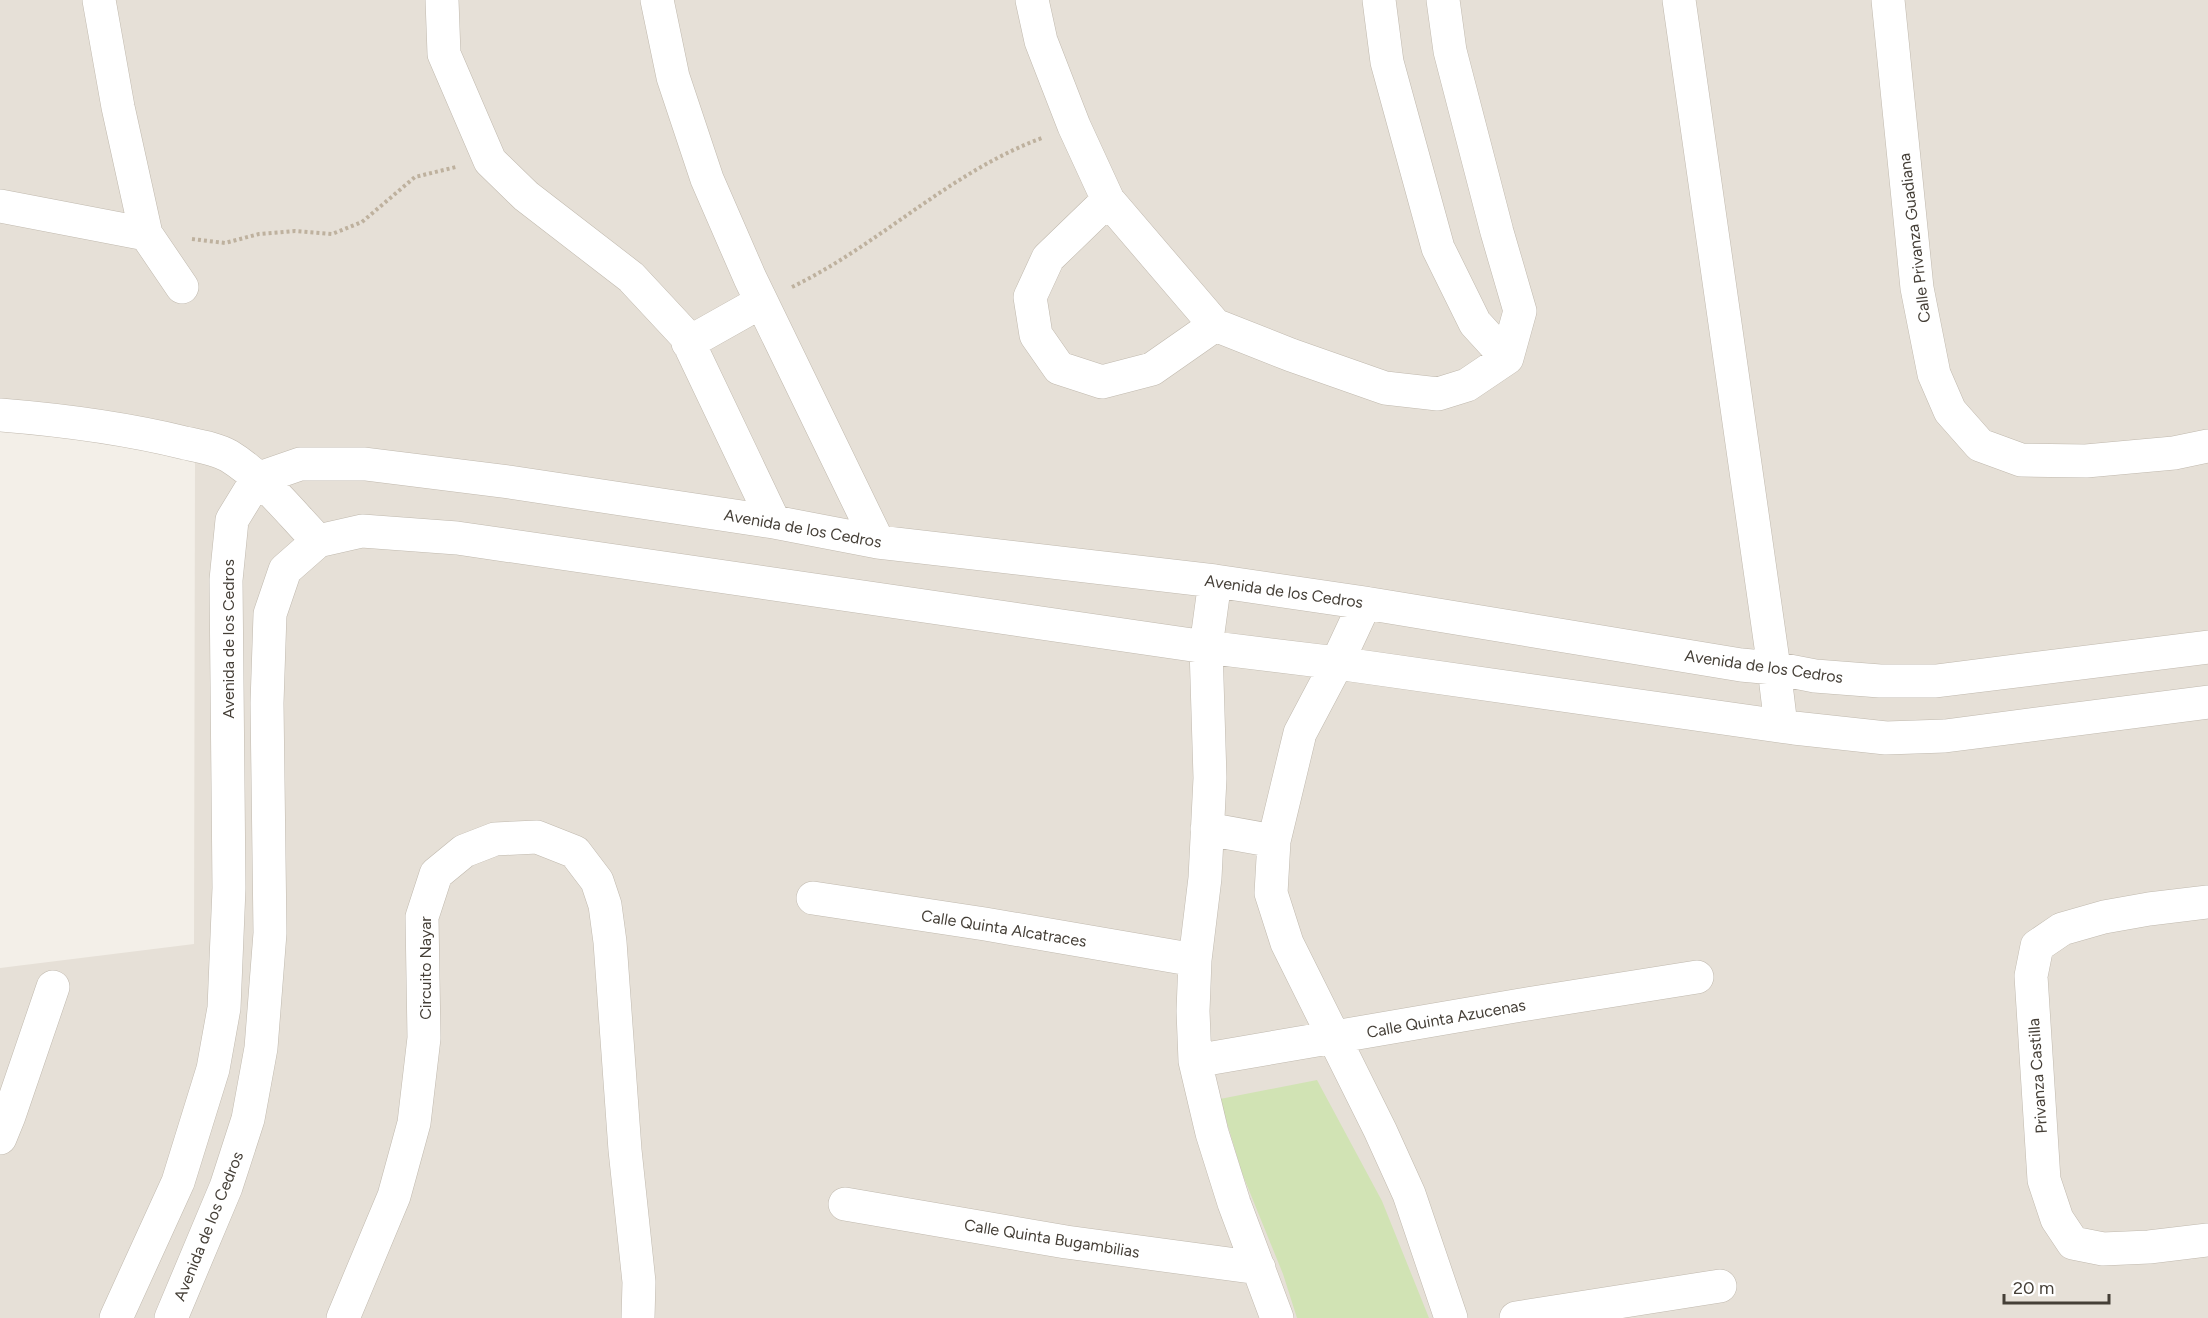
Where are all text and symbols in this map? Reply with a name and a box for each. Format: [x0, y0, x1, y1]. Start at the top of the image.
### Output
street label: Calle Privanza Guadiana [1895, 152, 1934, 324]
street label: Avenida de los Cedros [723, 505, 883, 552]
street label: Avenida de los Cedros [219, 559, 238, 719]
street label: Avenida de los Cedros [1204, 571, 1364, 612]
street label: Avenida de los Cedros [1684, 646, 1844, 687]
street label: Calle Quinta Alcatraces [920, 906, 1088, 951]
street label: Circuito Nayar [416, 916, 435, 1020]
street label: Calle Quinta Azucenas [1365, 995, 1527, 1042]
street label: Privanza Castilla [2024, 1018, 2051, 1134]
street label: Avenida de los Cedros [170, 1149, 247, 1304]
street label: Calle Quinta Bugambilias [963, 1215, 1141, 1262]
scale bar [2004, 1267, 2109, 1305]
text: 20 m [2013, 1277, 2054, 1299]

